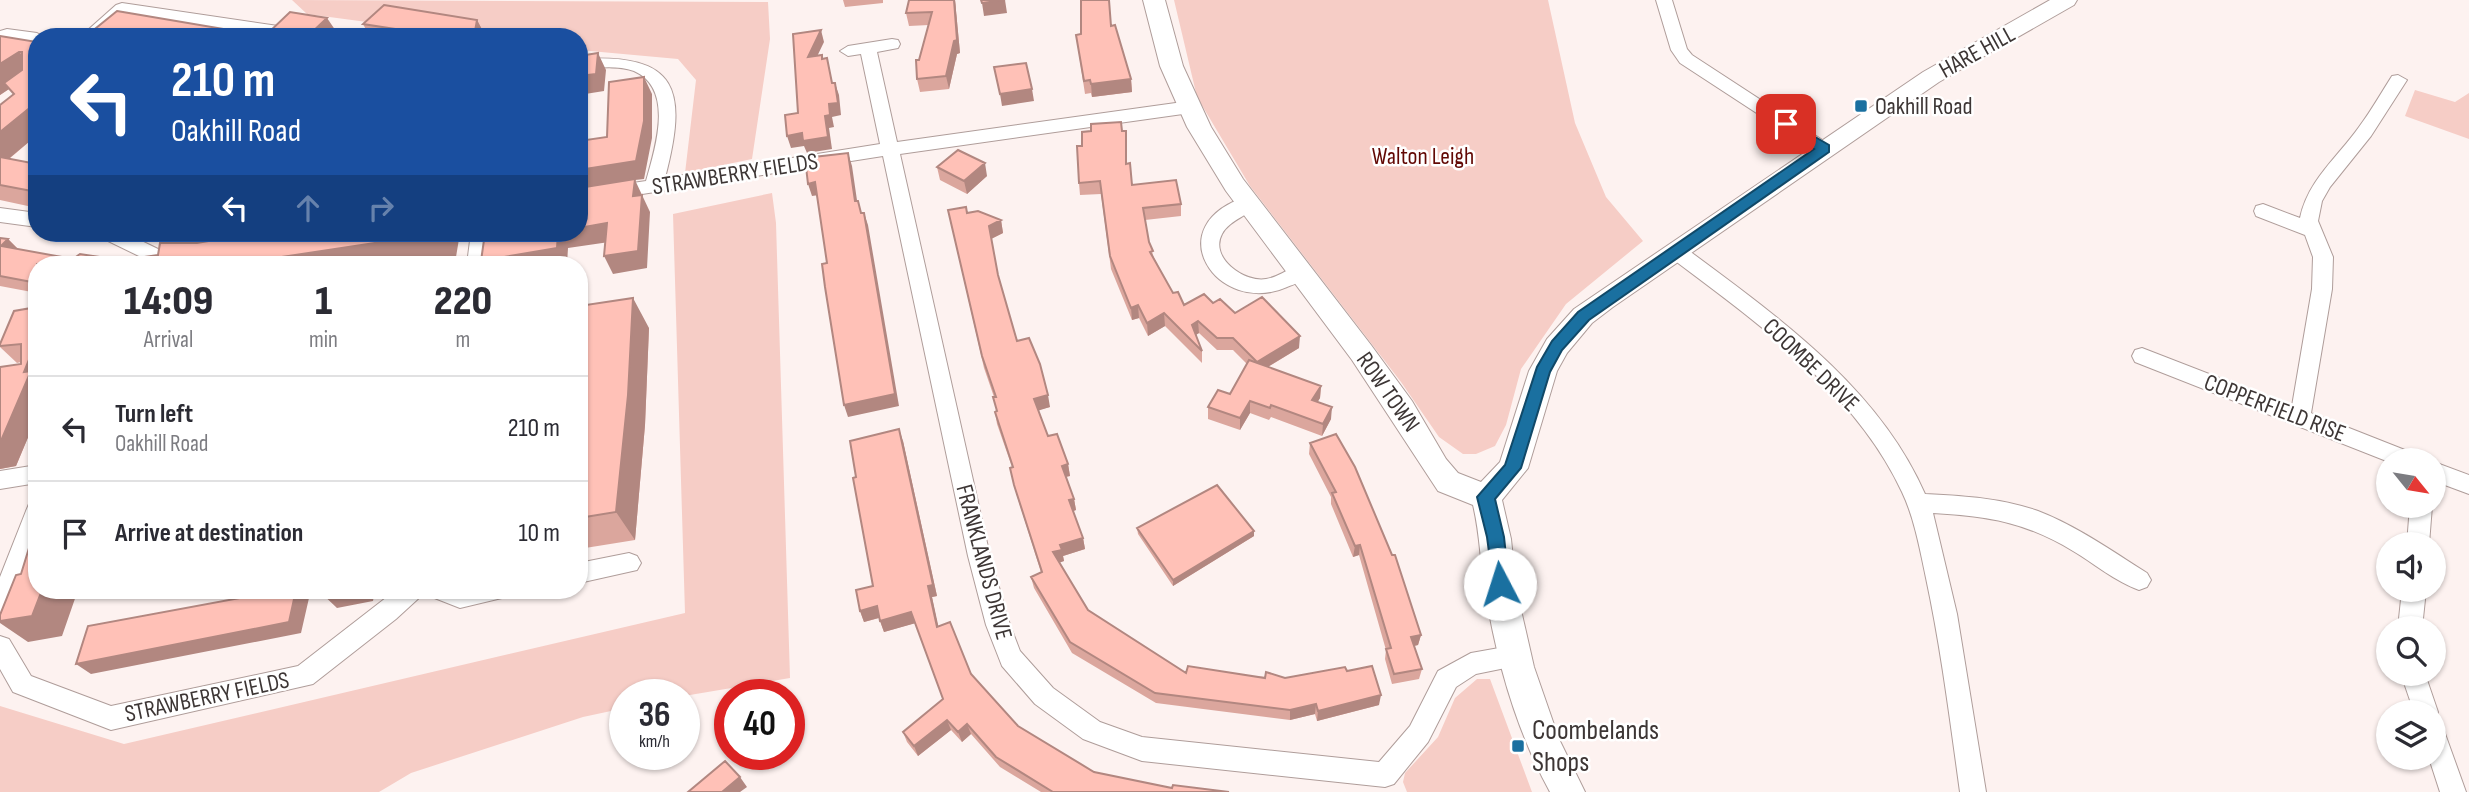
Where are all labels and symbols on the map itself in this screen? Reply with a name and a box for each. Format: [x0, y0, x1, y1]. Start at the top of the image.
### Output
street label: HARE HILL [1934, 19, 2020, 85]
place label: Oakhill Road [1875, 92, 1973, 121]
pin [1756, 94, 1816, 154]
marker: Oakhill Road [1853, 98, 1869, 114]
park label: Walton Leigh [1372, 142, 1474, 171]
street label: STRAWBERRY FIELDS [650, 147, 820, 201]
street label: COOMBE DRIVE [1757, 312, 1865, 418]
street label: ROW TOWN [1350, 346, 1426, 438]
street label: COPPERFIELD RISE [2200, 368, 2350, 448]
north arrow [2376, 448, 2446, 518]
street label: FRANKLANDS DRIVE [949, 481, 1019, 643]
position arrow [1463, 547, 1537, 621]
street label: STRAWBERRY FIELDS [122, 665, 292, 729]
speed limit sign: 40 [714, 679, 805, 770]
place label: Coombelands Shops [1532, 714, 1659, 779]
marker: Coombelands Shops [1510, 738, 1526, 754]

